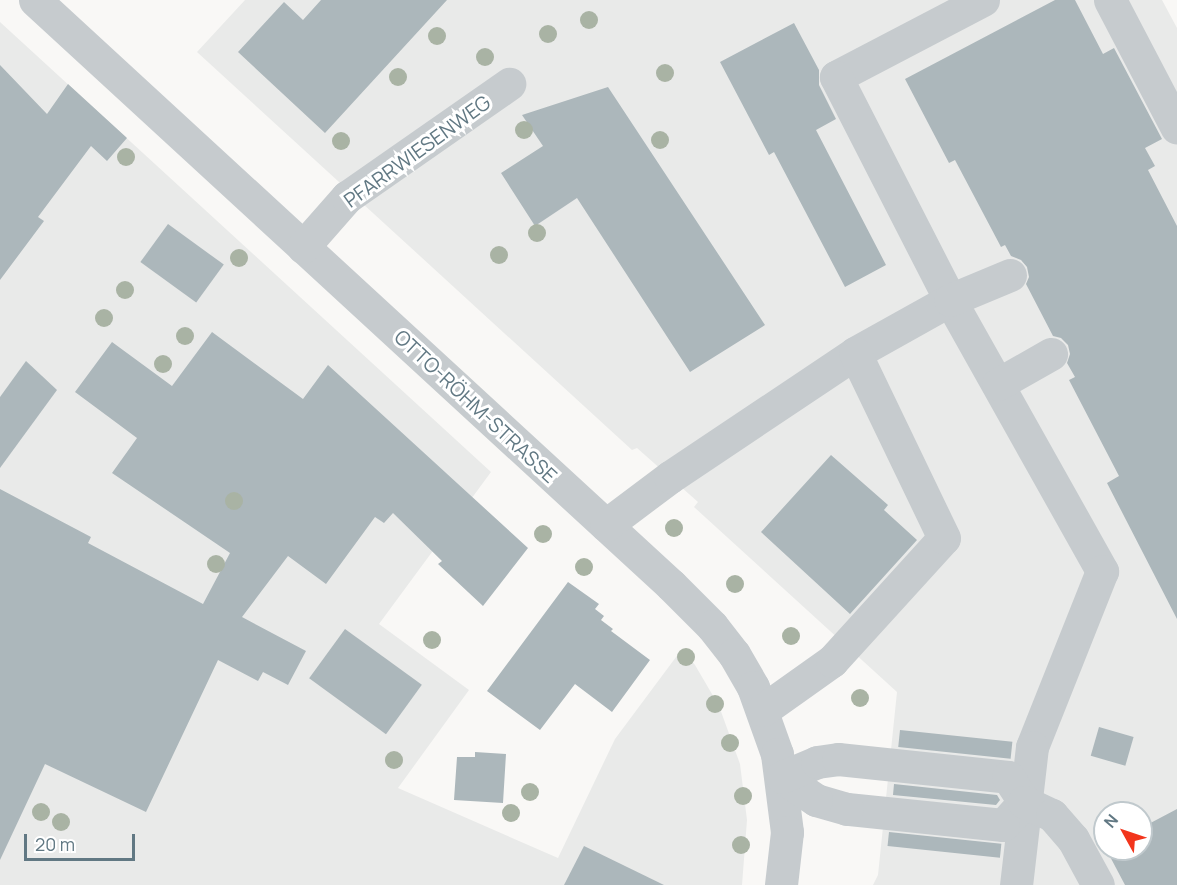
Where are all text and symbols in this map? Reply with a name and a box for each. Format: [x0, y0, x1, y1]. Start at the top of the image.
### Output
street label: PFARRWIESENWEG [339, 90, 495, 212]
street label: OTTO-RÖHM-STRASSE [390, 324, 562, 488]
north arrow [1093, 801, 1153, 861]
text: N [1099, 809, 1123, 832]
scale bar [27, 822, 138, 860]
text: 20 m [35, 832, 75, 856]

